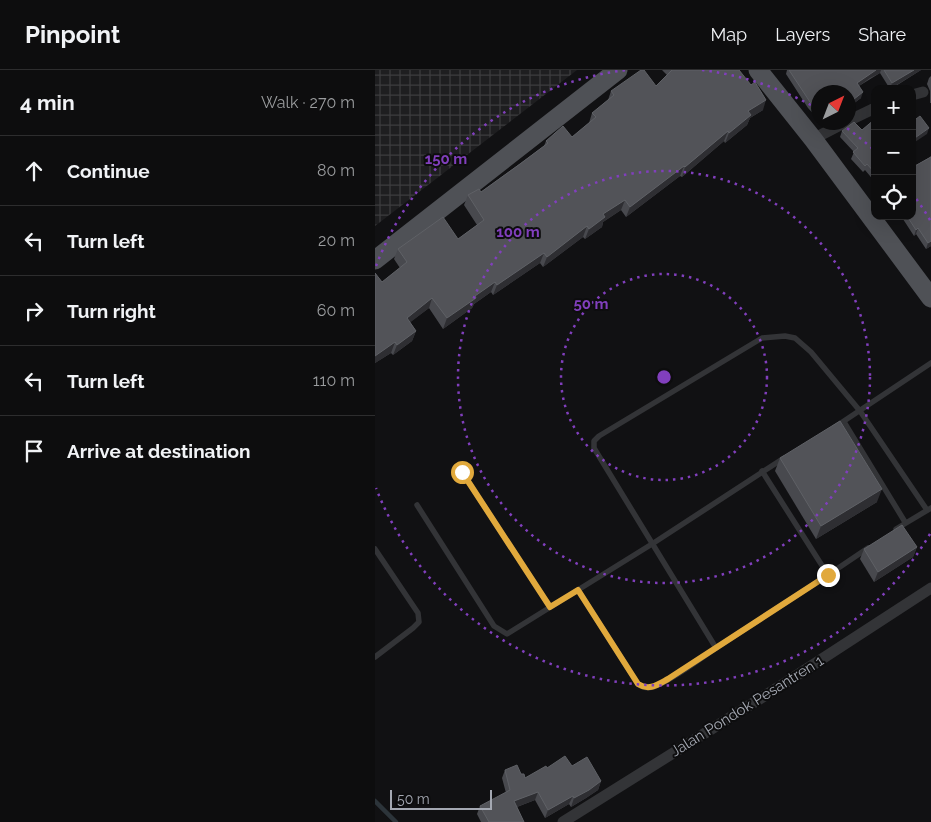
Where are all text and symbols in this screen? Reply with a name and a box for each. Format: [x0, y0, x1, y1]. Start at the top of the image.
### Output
text: Pinpoint [25, 20, 120, 49]
text: Map [711, 24, 747, 45]
text: Layers [775, 24, 830, 45]
text: Share [858, 24, 906, 45]
north arrow [811, 85, 856, 130]
map controls [871, 85, 916, 220]
button: + [871, 85, 916, 130]
text: 4 min [20, 90, 75, 115]
text: Walk · 270 m [261, 93, 355, 112]
button: − [871, 130, 916, 175]
text: 150 m [425, 150, 467, 168]
icon: ahead [20, 157, 48, 185]
text: Continue [67, 160, 150, 182]
text: 80 m [317, 161, 355, 180]
button: locate [871, 175, 916, 220]
text: 100 m [496, 223, 540, 241]
icon: left [20, 227, 48, 255]
text: Turn left [67, 230, 144, 252]
text: 20 m [318, 231, 355, 250]
text: 50 m [573, 295, 609, 313]
icon: right [20, 297, 48, 325]
text: Turn right [67, 300, 156, 322]
text: 60 m [317, 301, 355, 320]
icon: left [20, 367, 48, 395]
centre of rings [655, 368, 673, 386]
text: Turn left [67, 370, 144, 392]
text: 110 m [313, 371, 355, 390]
icon: arrive [20, 437, 48, 465]
text: Arrive at destination [67, 440, 251, 462]
route start [451, 461, 474, 484]
route end [817, 564, 840, 587]
street label: Jalan Pondok Pesantren 1 [667, 651, 827, 761]
scale bar [390, 787, 493, 810]
text: 50 m [397, 791, 430, 807]

